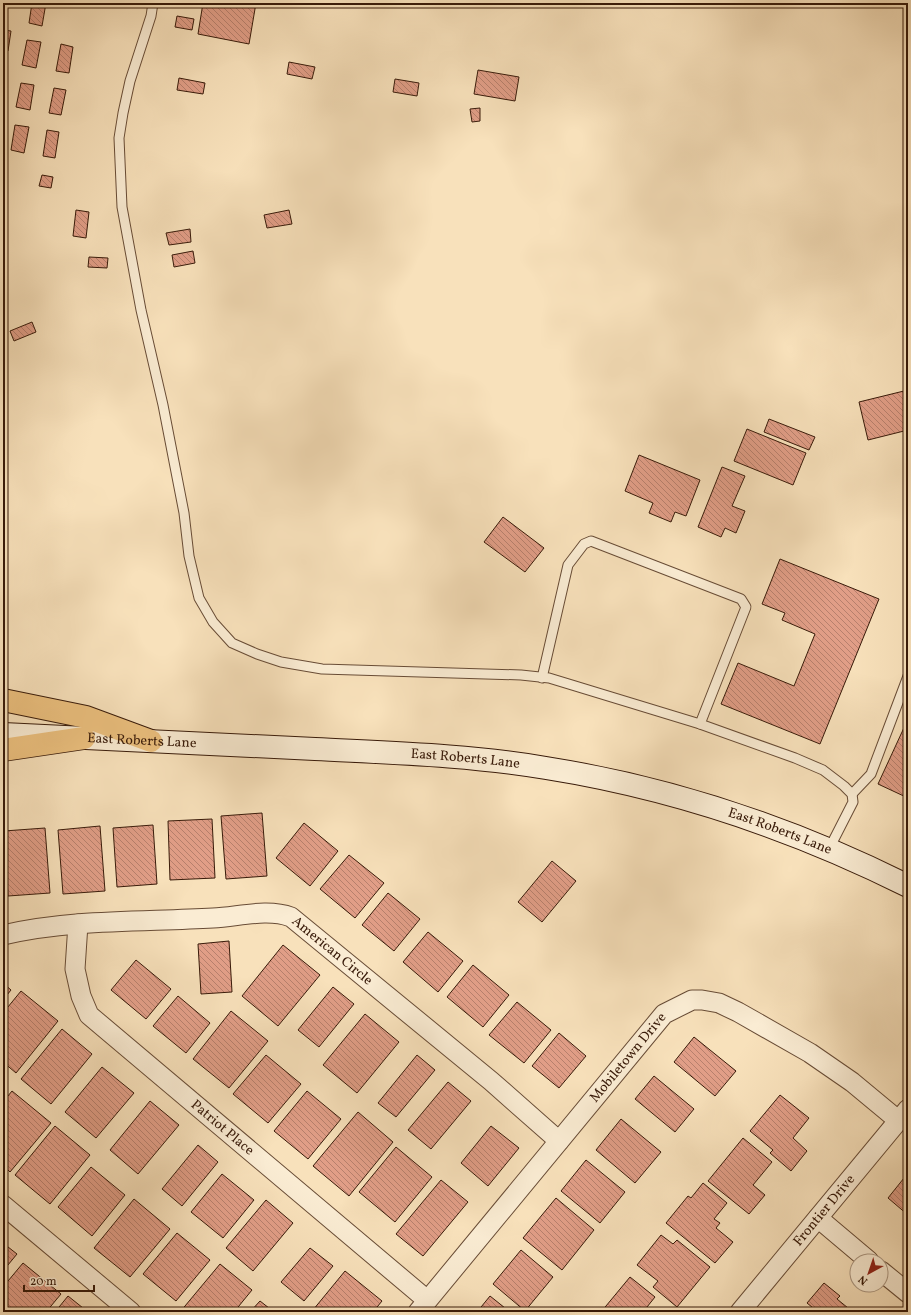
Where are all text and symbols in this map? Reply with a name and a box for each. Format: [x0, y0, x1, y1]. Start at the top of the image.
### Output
street label: East Roberts Lane [87, 729, 197, 753]
street label: East Roberts Lane [410, 744, 521, 773]
street label: East Roberts Lane [726, 803, 835, 859]
street label: American Circle [288, 912, 377, 990]
street label: Mobiletown Drive [585, 1008, 671, 1106]
street label: Patriot Place [187, 1095, 258, 1160]
street label: Frontier Drive [789, 1170, 860, 1250]
north arrow [849, 1253, 889, 1293]
scale bar [24, 1267, 94, 1293]
text: N [856, 1271, 871, 1288]
text: 20 m [30, 1274, 57, 1290]

